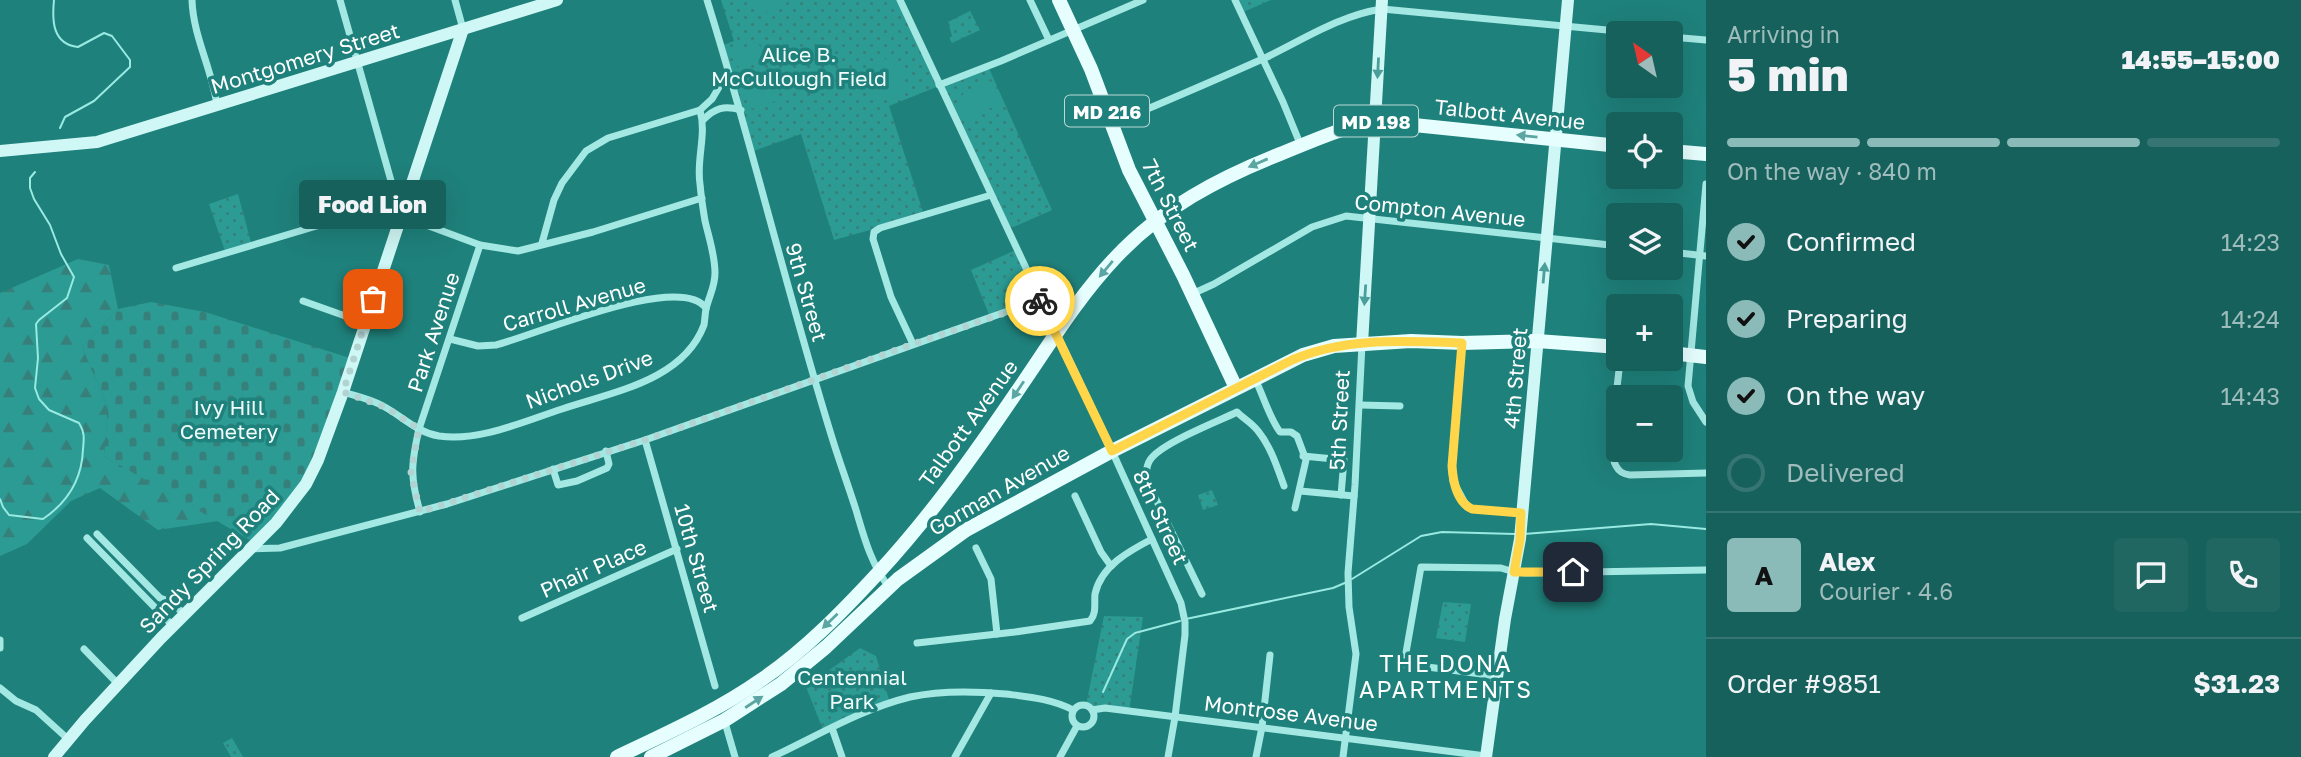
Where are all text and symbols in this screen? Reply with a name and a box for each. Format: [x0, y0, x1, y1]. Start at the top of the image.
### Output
street label: Montgomery Street [207, 17, 403, 99]
text: Arriving in [1727, 20, 1840, 48]
north arrow [1606, 21, 1684, 98]
map controls [1606, 21, 1683, 462]
park label: Alice B. McCullough Field [711, 41, 887, 91]
text: 14:55–15:00 [2122, 44, 2280, 75]
text: 5 min [1727, 46, 1849, 101]
one-way arrow [1372, 57, 1383, 79]
street label: Talbott Avenue [1433, 93, 1587, 135]
road number: MD 216 [1065, 96, 1149, 127]
road number: MD 198 [1334, 105, 1418, 136]
button: locate [1606, 112, 1683, 189]
one-way arrow [1515, 131, 1537, 142]
street label: 7th Street [1137, 155, 1205, 255]
one-way arrow [1248, 157, 1268, 169]
text: On the way · 840 m [1727, 157, 1937, 185]
callout: Food Lion [300, 180, 446, 229]
street label: Compton Avenue [1353, 188, 1527, 232]
text: Food Lion [318, 190, 427, 218]
button: layers [1606, 203, 1683, 280]
icon: check [1727, 223, 1765, 261]
text: Confirmed [1786, 226, 1916, 257]
text: 14:23 [2221, 228, 2280, 256]
street label: 9th Street [781, 240, 833, 344]
one-way arrow [1098, 260, 1113, 278]
one-way arrow [1538, 261, 1549, 283]
courier [1005, 266, 1075, 336]
pin [343, 269, 403, 329]
street label: Park Avenue [401, 269, 465, 395]
street label: Carroll Avenue [499, 271, 649, 337]
icon: bag [354, 280, 392, 318]
icon: bike [1021, 282, 1059, 320]
one-way arrow [1359, 284, 1370, 306]
button: + [1606, 294, 1683, 371]
icon: check [1727, 300, 1765, 338]
text: Preparing [1786, 303, 1908, 334]
text: 14:24 [2221, 305, 2280, 333]
street label: 4th Street [1498, 326, 1532, 430]
street label: Nichols Drive [522, 344, 656, 414]
street label: Talbott Avenue [913, 354, 1023, 492]
street label: 5th Street [1323, 369, 1355, 471]
icon: check [1727, 377, 1765, 415]
text: On the way [1786, 380, 1925, 411]
one-way arrow [1012, 381, 1025, 400]
text: 14:43 [2220, 382, 2280, 410]
button: − [1606, 385, 1683, 462]
park label: Ivy Hill Cemetery [180, 394, 278, 444]
street label: Gorman Avenue [924, 439, 1074, 541]
text: Delivered [1786, 457, 1905, 488]
street label: 8th Street [1128, 465, 1194, 569]
street label: Sandy Spring Road [133, 483, 285, 639]
street label: 10th Street [669, 501, 725, 615]
street label: Phair Place [536, 533, 650, 603]
button: chat [2114, 538, 2188, 612]
button: phone [2206, 538, 2280, 612]
pin [1543, 542, 1603, 602]
text: Alex [1819, 546, 1876, 577]
icon: home [1554, 553, 1592, 591]
text: A [1755, 560, 1773, 591]
text: Courier · 4.6 [1819, 577, 1953, 605]
one-way arrow [822, 613, 839, 629]
district label: THE DONA APARTMENTS [1359, 649, 1533, 703]
park label: Centennial Park [797, 664, 907, 714]
text: Order #9851 [1727, 668, 1881, 699]
text: $31.23 [2193, 668, 2280, 699]
street label: Montrose Avenue [1203, 689, 1379, 737]
one-way arrow [745, 695, 764, 708]

